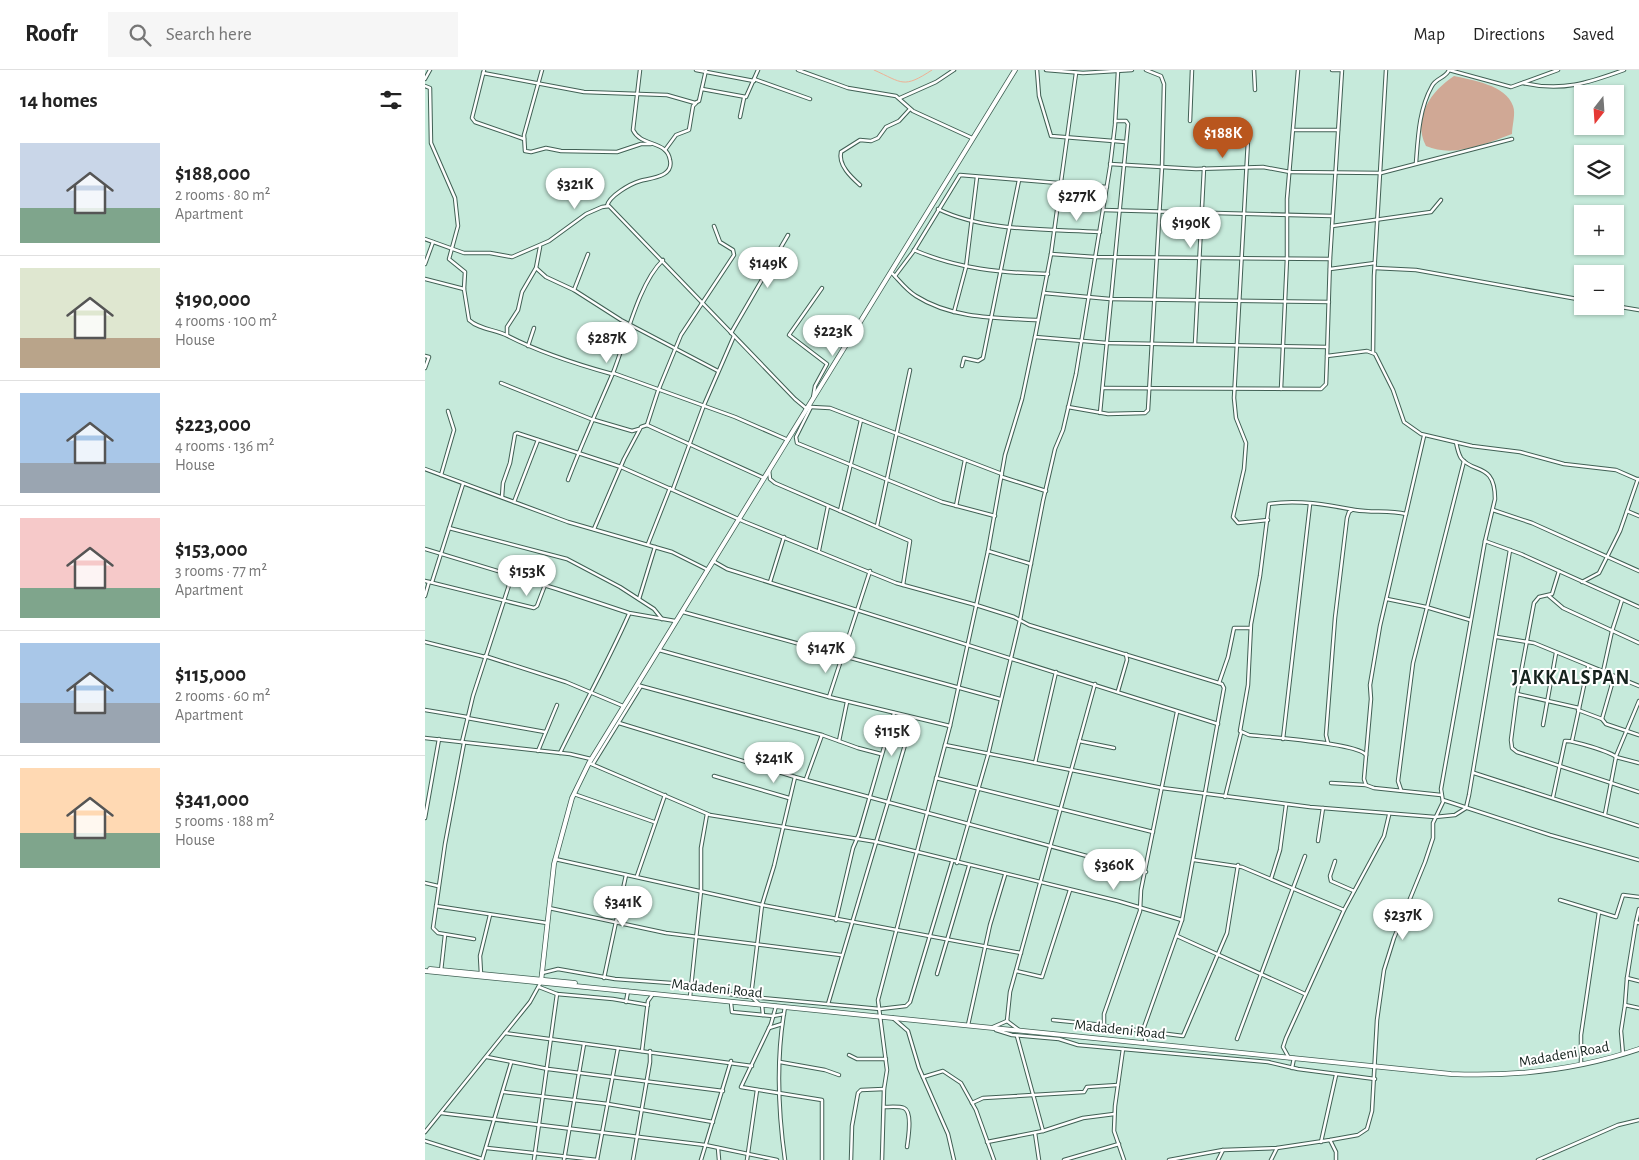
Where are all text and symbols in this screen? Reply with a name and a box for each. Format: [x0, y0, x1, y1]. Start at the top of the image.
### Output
search box [108, 12, 458, 57]
icon: search [126, 21, 154, 49]
text: Roofr [25, 22, 78, 46]
text: Search here [166, 25, 252, 44]
text: Map [1414, 26, 1445, 44]
text: Directions [1473, 26, 1545, 44]
text: Saved [1573, 26, 1614, 44]
north arrow [1574, 85, 1624, 135]
map controls [1574, 85, 1624, 315]
icon: filters [377, 86, 405, 114]
text: 14 homes [20, 90, 98, 111]
pin: $188K [1188, 116, 1258, 159]
text: $188K [1204, 125, 1242, 141]
button: layers [1574, 145, 1624, 195]
icon: home [60, 163, 120, 223]
text: $188,000 [175, 163, 250, 184]
pin: $321K [540, 168, 610, 210]
text: $321K [557, 176, 593, 192]
pin: $277K [1042, 180, 1112, 222]
text: 2 rooms · 80 m² [175, 187, 270, 203]
text: $277K [1058, 188, 1096, 204]
button: + [1574, 205, 1624, 255]
text: Apartment [175, 206, 243, 222]
pin: $190K [1156, 206, 1226, 249]
text: $190K [1172, 215, 1210, 231]
pin: $149K [733, 246, 803, 289]
text: $149K [749, 255, 787, 271]
button: − [1574, 265, 1624, 315]
icon: home [60, 288, 120, 348]
text: $190,000 [175, 289, 251, 310]
text: 4 rooms · 100 m² [175, 313, 277, 329]
pin: $223K [798, 314, 868, 357]
pin: $287K [572, 322, 642, 364]
text: $223K [814, 323, 852, 339]
text: $287K [588, 330, 626, 346]
text: House [175, 332, 215, 348]
icon: home [60, 413, 120, 473]
text: $223,000 [175, 414, 251, 435]
text: 4 rooms · 136 m² [175, 438, 274, 454]
text: House [175, 457, 215, 473]
icon: home [60, 538, 120, 598]
text: $153,000 [175, 539, 248, 560]
pin: $153K [492, 554, 562, 597]
text: 3 rooms · 77 m² [175, 563, 267, 579]
text: $153K [509, 563, 545, 579]
text: Apartment [175, 582, 243, 598]
pin: $147K [791, 632, 861, 674]
text: $147K [807, 640, 845, 656]
icon: home [60, 663, 120, 723]
text: $115,000 [175, 664, 246, 685]
district label: JAKKALSPAN [1512, 668, 1630, 688]
text: 2 rooms · 60 m² [175, 688, 270, 704]
text: Apartment [175, 707, 243, 723]
pin: $115K [857, 714, 927, 757]
text: $115K [875, 723, 909, 739]
pin: $241K [739, 742, 809, 784]
text: $241K [755, 750, 793, 766]
icon: home [60, 788, 120, 848]
text: $341,000 [175, 789, 249, 810]
text: 5 rooms · 188 m² [175, 813, 274, 829]
text: House [175, 832, 215, 848]
pin: $360K [1079, 848, 1149, 891]
text: $360K [1094, 857, 1134, 873]
pin: $341K [588, 886, 658, 928]
text: $341K [604, 894, 642, 910]
pin: $237K [1368, 898, 1438, 941]
text: $237K [1384, 907, 1422, 923]
street label: Madadeni Road [671, 976, 764, 1001]
street label: Madadeni Road [1074, 1017, 1167, 1042]
street label: Madadeni Road [1518, 1039, 1611, 1070]

